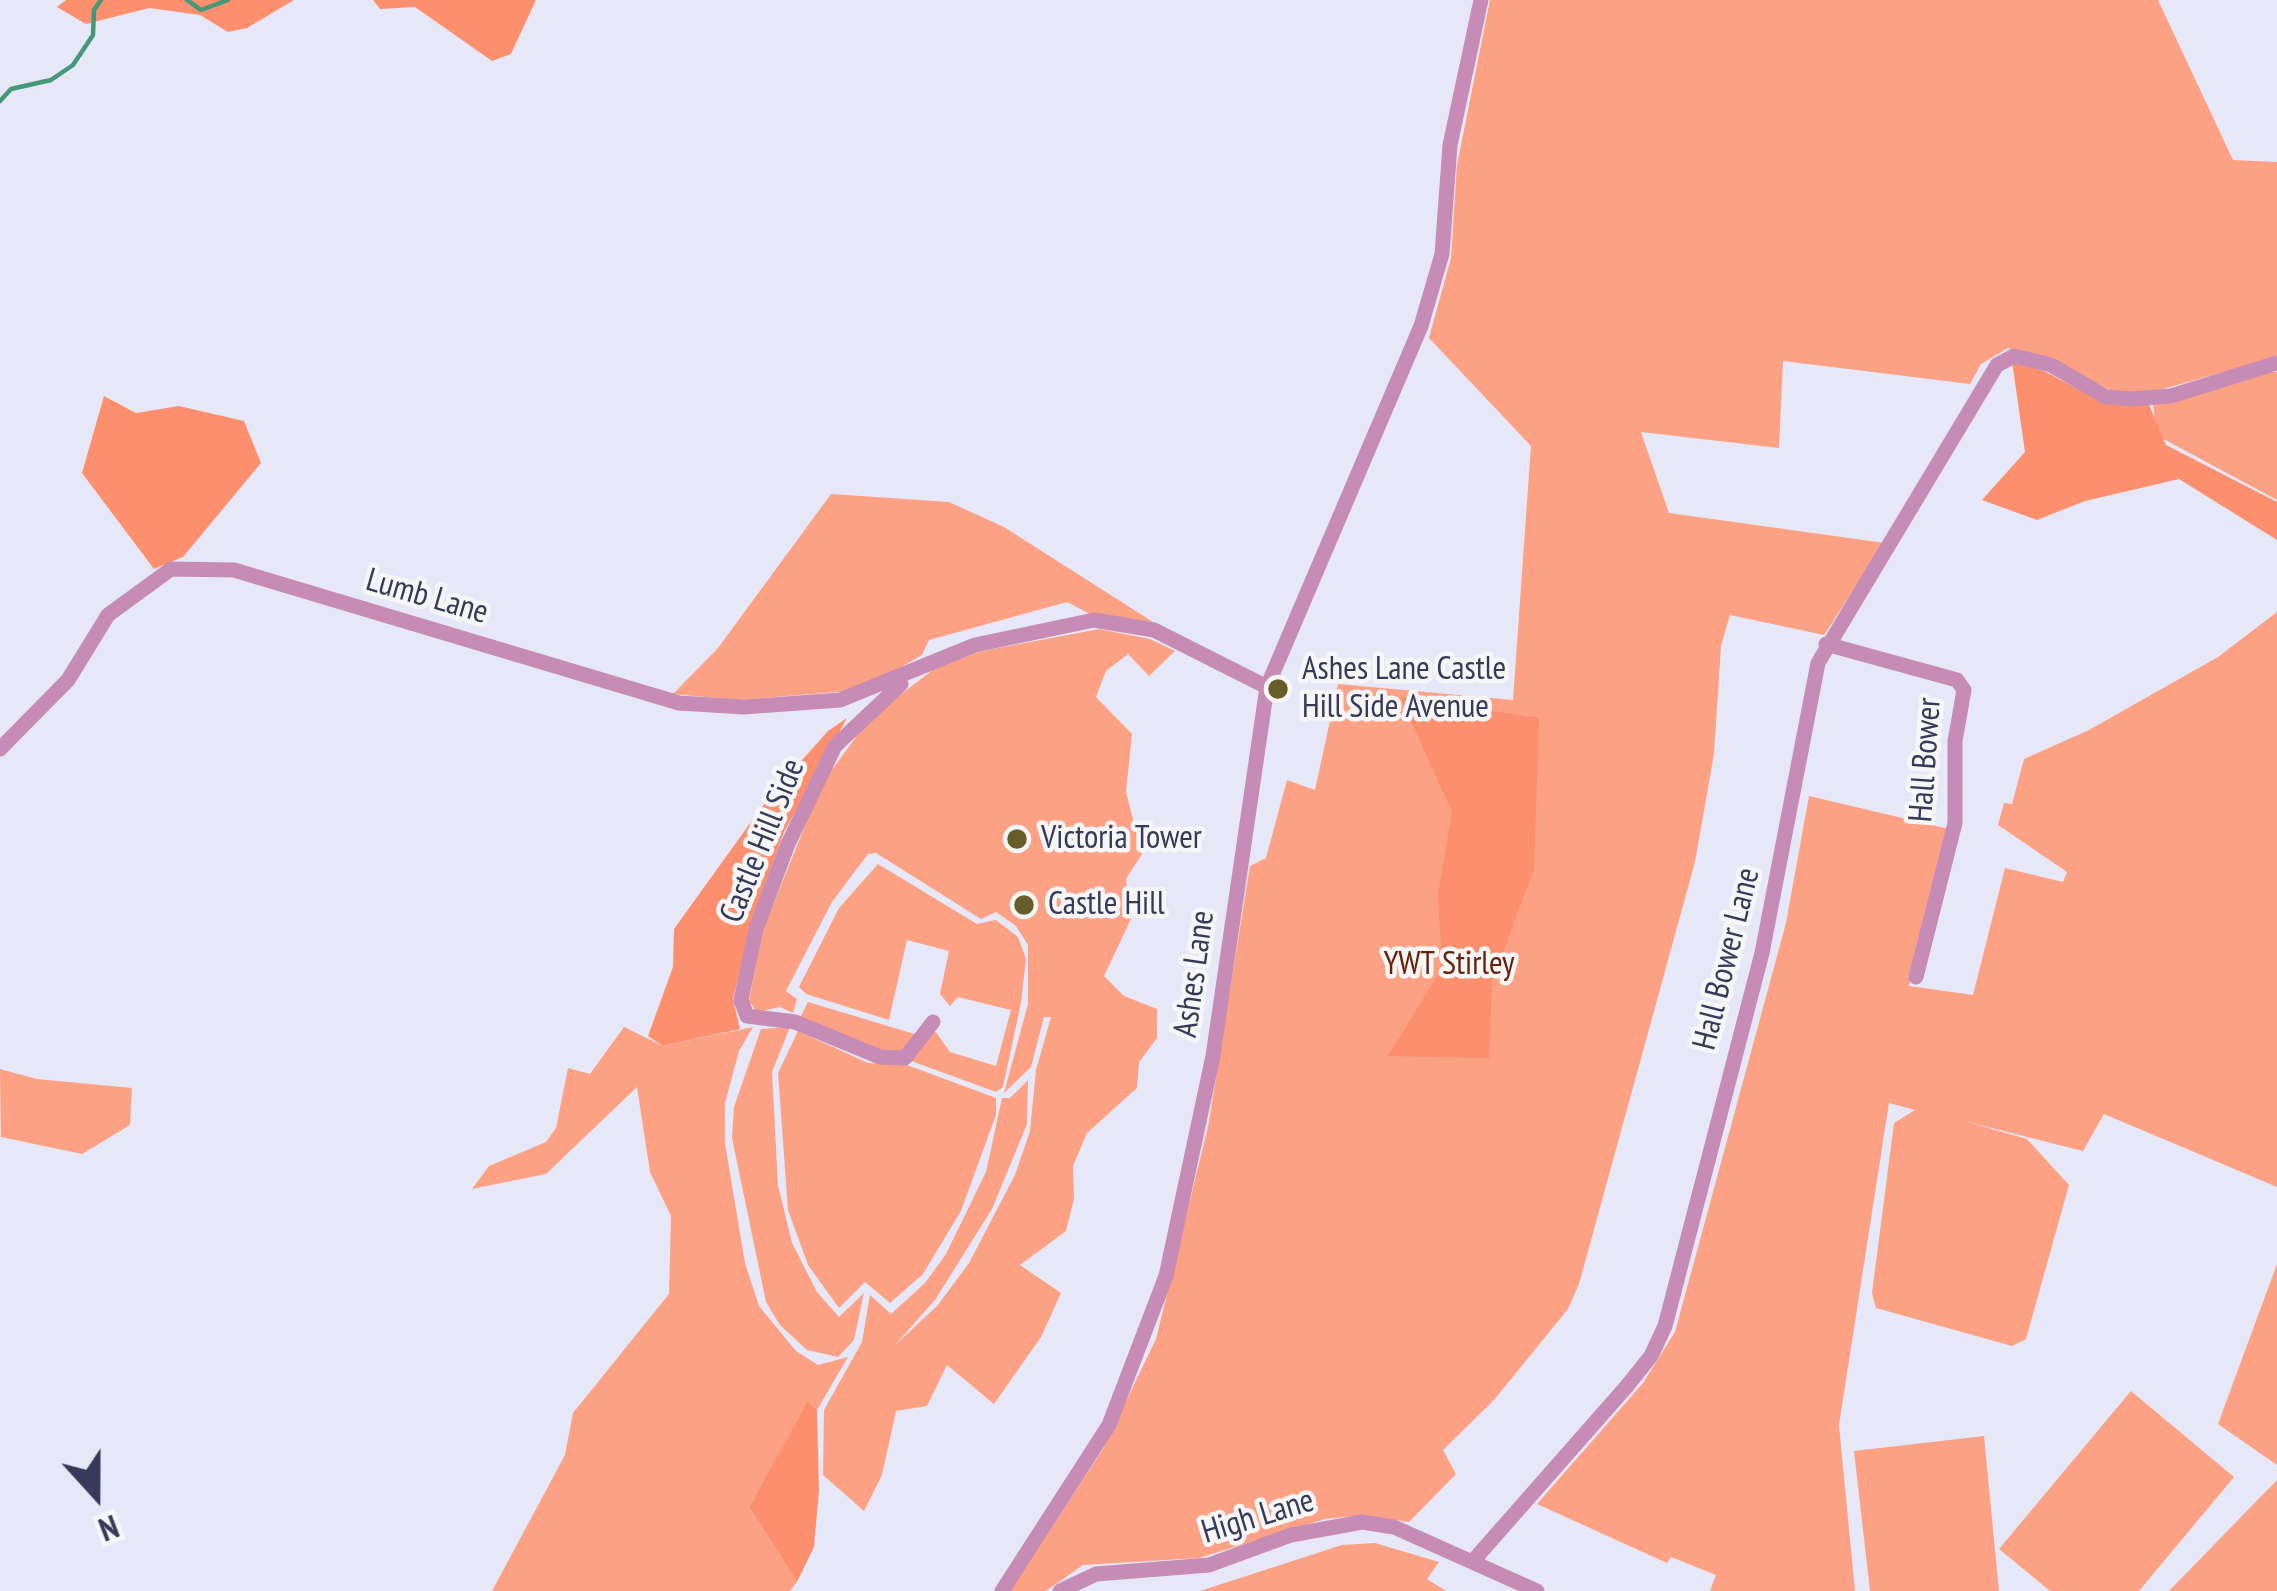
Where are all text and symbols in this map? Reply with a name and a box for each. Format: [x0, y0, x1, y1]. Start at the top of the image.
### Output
street label: Lumb Lane [362, 561, 492, 633]
place label: Ashes Lane Castle Hill Side Avenue [1302, 650, 1506, 728]
marker: Ashes Lane Castle Hill Side Avenue [1265, 676, 1291, 702]
street label: Hall Bower [1902, 696, 1950, 824]
street label: Castle Hill Side [712, 753, 814, 929]
place label: Victoria Tower [1041, 819, 1202, 859]
marker: Victoria Tower [1004, 826, 1030, 852]
street label: Hall Bower Lane [1685, 864, 1769, 1054]
place label: Castle Hill [1048, 885, 1165, 925]
marker: Castle Hill [1011, 892, 1037, 918]
street label: Ashes Lane [1167, 908, 1223, 1040]
park label: YWT Stirley [1384, 945, 1514, 985]
north arrow [36, 1435, 156, 1555]
street label: High Lane [1197, 1481, 1319, 1553]
text: N [93, 1506, 125, 1552]

